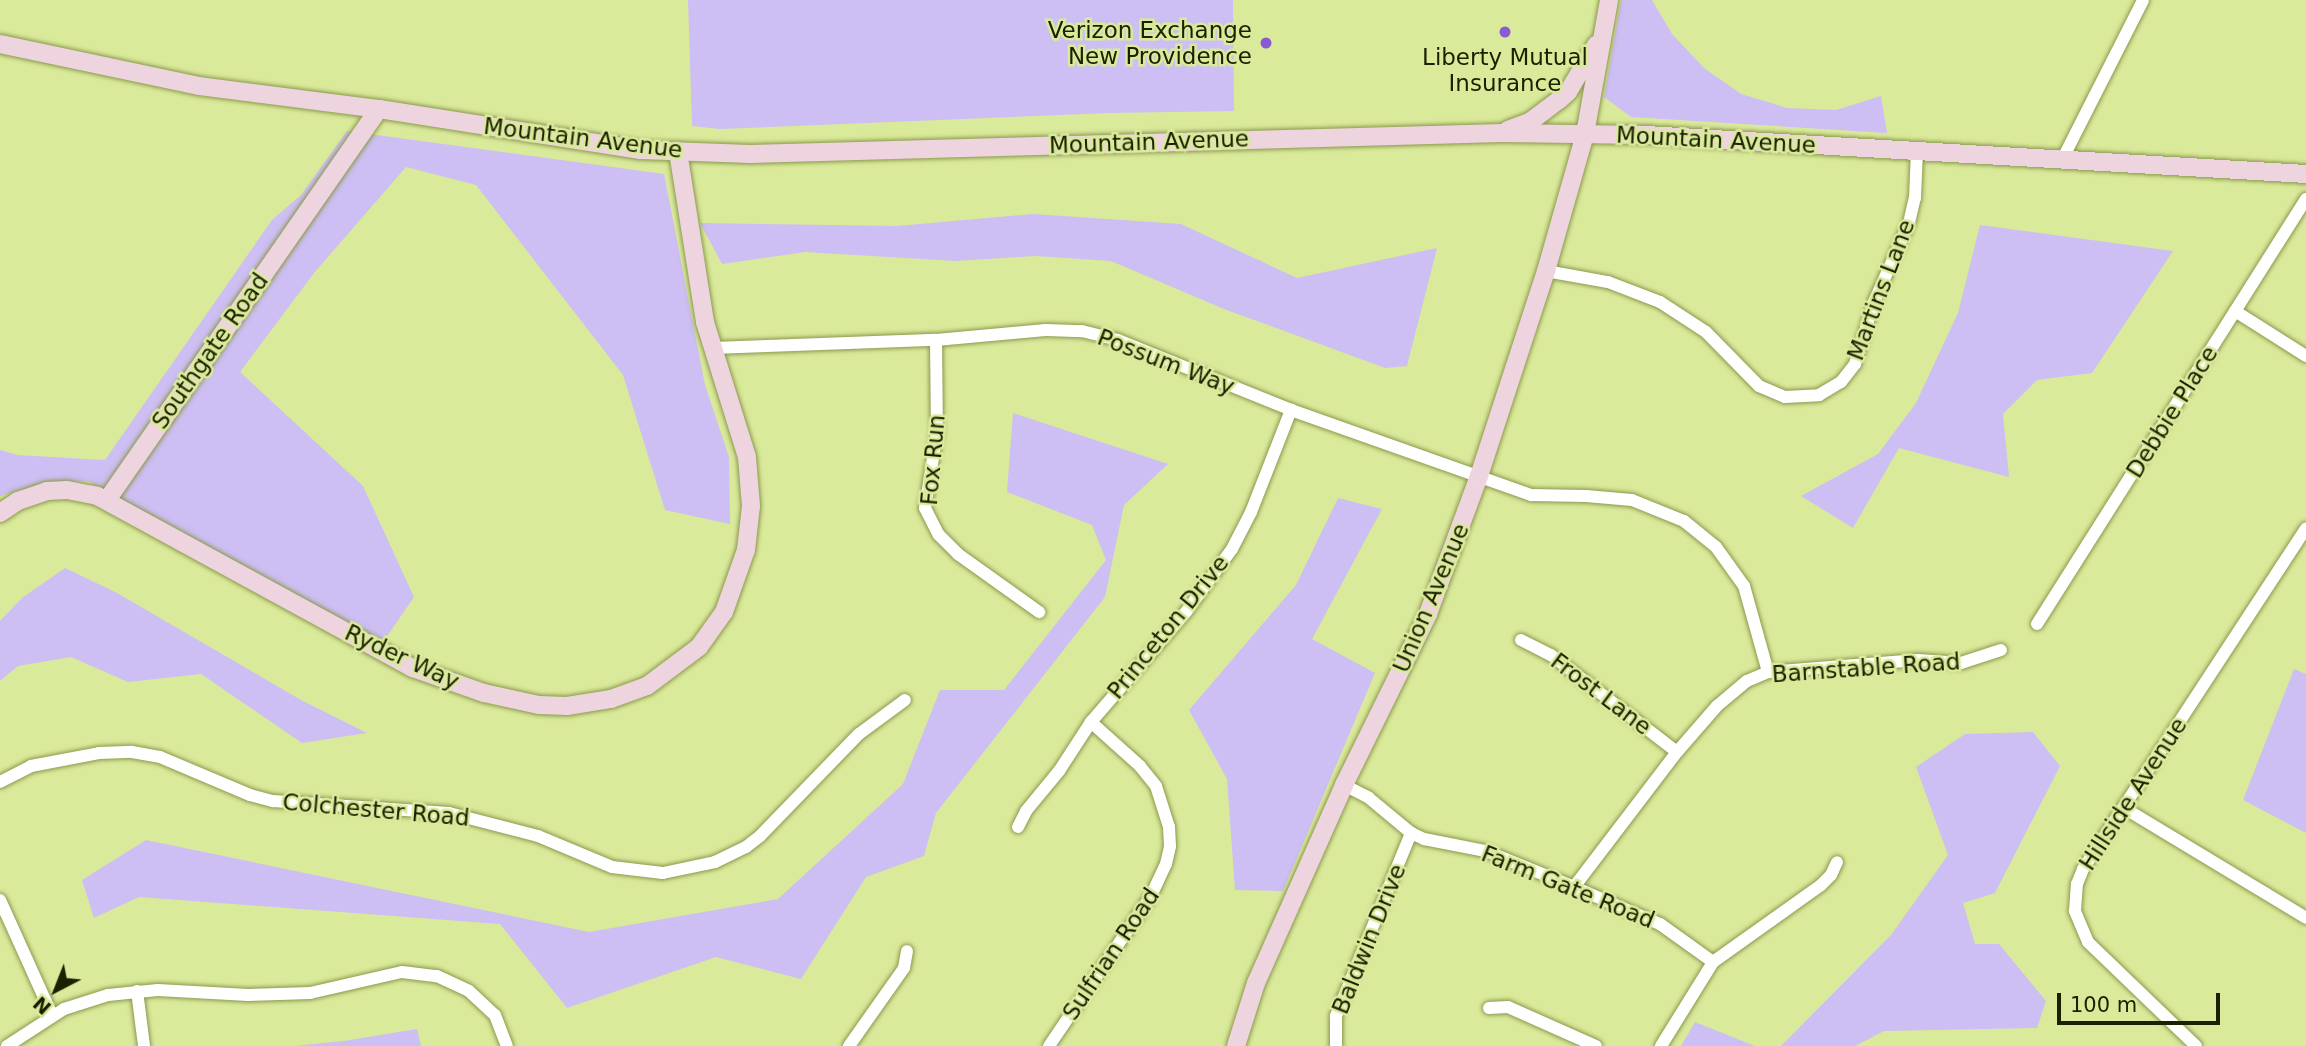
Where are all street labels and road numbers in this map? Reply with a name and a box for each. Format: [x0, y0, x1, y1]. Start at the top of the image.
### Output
street label: Mountain Avenue [482, 112, 684, 164]
street label: Mountain Avenue [1615, 121, 1817, 159]
street label: Mountain Avenue [1049, 125, 1249, 159]
street label: Martins Lane [1842, 216, 1920, 364]
street label: Southgate Road [146, 268, 274, 434]
street label: Possum Way [1094, 323, 1238, 401]
street label: Debbie Place [2121, 341, 2223, 483]
street label: Fox Run [915, 414, 951, 506]
street label: Union Avenue [1387, 519, 1475, 677]
street label: Princeton Drive [1102, 550, 1234, 704]
street label: Ryder Way [341, 619, 463, 695]
street label: Frost Lane [1545, 647, 1657, 741]
street label: Barnstable Road [1771, 648, 1961, 688]
street label: Hillside Avenue [2073, 713, 2193, 875]
street label: Colchester Road [281, 788, 471, 832]
street label: Farm Gate Road [1477, 840, 1659, 934]
street label: Baldwin Drive [1326, 860, 1412, 1018]
street label: Sulfrian Road [1057, 883, 1165, 1025]

